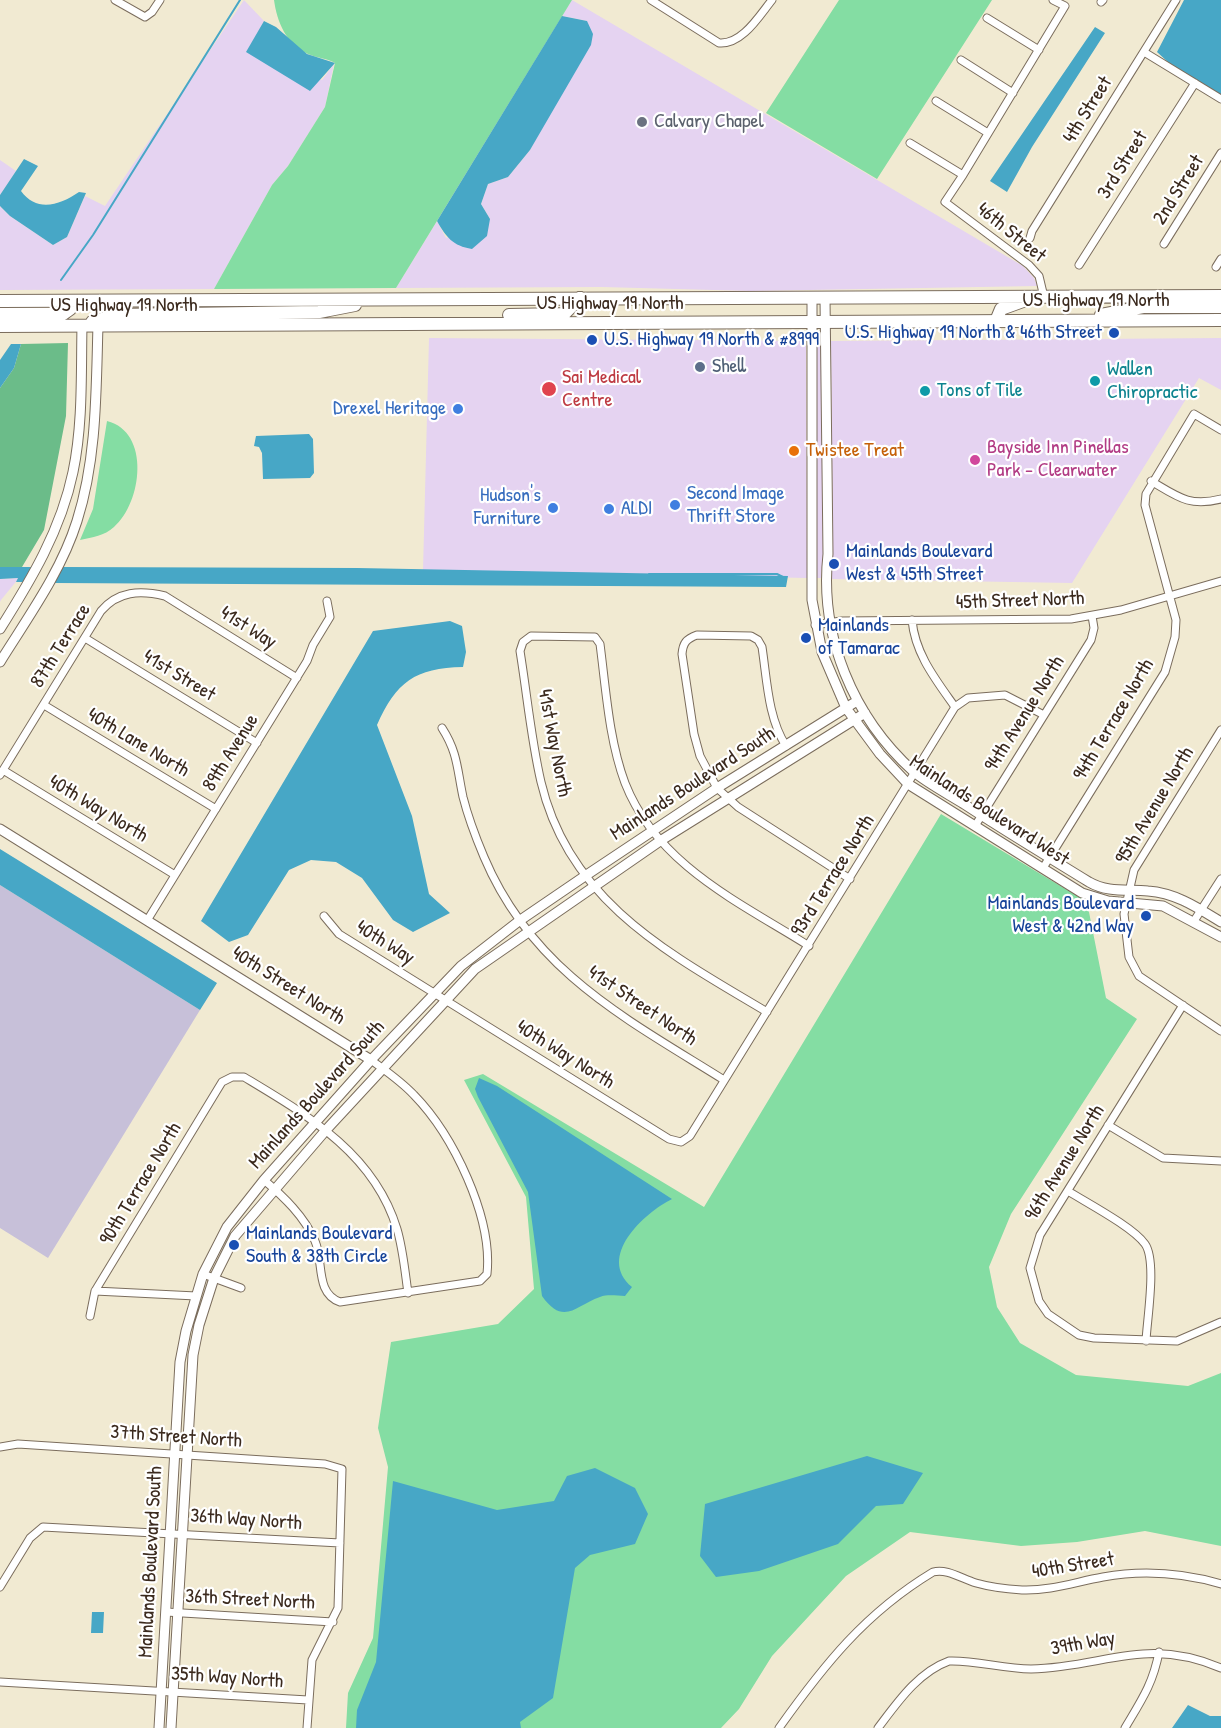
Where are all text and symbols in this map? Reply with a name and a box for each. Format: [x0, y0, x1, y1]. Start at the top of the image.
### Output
street label: 4th Street [1058, 72, 1118, 148]
place label: Calvary Chapel [654, 110, 764, 134]
marker: Calvary Chapel [635, 115, 649, 129]
street label: 3rd Street [1093, 127, 1153, 203]
street label: 2nd Street [1148, 151, 1210, 229]
street label: 46th Street [972, 198, 1050, 268]
street label: US Highway 19 North [1023, 289, 1169, 313]
street label: US Highway 19 North [537, 292, 683, 316]
street label: US Highway 19 North [51, 294, 197, 318]
place label: U.S. Highway 19 North & 46th Street [845, 321, 1102, 345]
marker: U.S. Highway 19 North & 46th Street [1107, 326, 1121, 340]
place label: U.S. Highway 19 North & #8999 [604, 328, 819, 352]
marker: U.S. Highway 19 North & #8999 [585, 333, 599, 347]
place label: Shell [712, 355, 746, 379]
place label: Wallen Chiropractic [1107, 358, 1198, 405]
marker: Shell [693, 360, 707, 374]
place label: Sai Medical Centre [562, 366, 641, 413]
marker: Wallen Chiropractic [1088, 374, 1102, 388]
place label: Tons of Tile [937, 379, 1023, 403]
marker: Sai Medical Centre [540, 380, 558, 398]
marker: Tons of Tile [918, 384, 932, 398]
place label: Drexel Heritage [333, 397, 446, 421]
marker: Drexel Heritage [451, 402, 465, 416]
place label: Bayside Inn Pinellas Park - Clearwater [987, 436, 1129, 483]
place label: Twistee Treat [806, 439, 904, 463]
marker: Twistee Treat [787, 444, 801, 458]
marker: Bayside Inn Pinellas Park - Clearwater [968, 453, 982, 467]
place label: Second Image Thrift Store [687, 482, 784, 529]
place label: Hudson's Furniture [474, 484, 541, 531]
place label: ALDI [621, 497, 652, 521]
marker: Second Image Thrift Store [668, 498, 682, 512]
marker: Hudson's Furniture [546, 501, 560, 515]
marker: ALDI [602, 502, 616, 516]
place label: Mainlands Boulevard West & 45th Street [846, 540, 992, 587]
marker: Mainlands Boulevard West & 45th Street [827, 557, 841, 571]
street label: 45th Street North [955, 587, 1085, 615]
street label: 87th Terrace [26, 599, 96, 693]
street label: 41st Way [215, 601, 281, 655]
place label: Mainlands of Tamarac [818, 614, 900, 661]
marker: Mainlands of Tamarac [799, 631, 813, 645]
street label: 41st Street [138, 645, 220, 707]
street label: 94th Avenue North [980, 652, 1070, 776]
street label: 94th Terrace North [1068, 655, 1160, 785]
street label: 41st Way North [532, 687, 576, 799]
street label: 40th Lane North [83, 703, 193, 783]
street label: 89th Avenue [198, 710, 264, 796]
street label: Mainlands Boulevard South [606, 722, 780, 846]
street label: 95th Avenue North [1111, 743, 1199, 869]
street label: Mainlands Boulevard West [905, 750, 1073, 872]
street label: 40th Way North [44, 770, 152, 848]
street label: 93rd Terrace North [786, 811, 880, 941]
place label: Mainlands Boulevard West & 42nd Way [988, 892, 1134, 939]
marker: Mainlands Boulevard West & 42nd Way [1139, 909, 1153, 923]
street label: 40th Way [351, 916, 419, 970]
street label: 40th Street North [227, 942, 349, 1030]
street label: 41st Street North [583, 961, 701, 1051]
street label: 40th Way North [511, 1015, 619, 1095]
street label: Mainlands Boulevard South [244, 1016, 390, 1174]
street label: 96th Avenue North [1020, 1101, 1110, 1225]
street label: 90th Terrace North [95, 1118, 187, 1250]
place label: Mainlands Boulevard South & 38th Circle [246, 1222, 392, 1269]
marker: Mainlands Boulevard South & 38th Circle [227, 1238, 241, 1252]
street label: 37th Street North [110, 1420, 242, 1454]
street label: Mainlands Boulevard South [134, 1466, 168, 1658]
street label: 36th Way North [189, 1504, 303, 1536]
street label: 40th Street [1030, 1548, 1116, 1584]
street label: 36th Street North [185, 1585, 315, 1615]
street label: 39th Way [1049, 1627, 1117, 1661]
street label: 35th Way North [170, 1662, 284, 1694]

